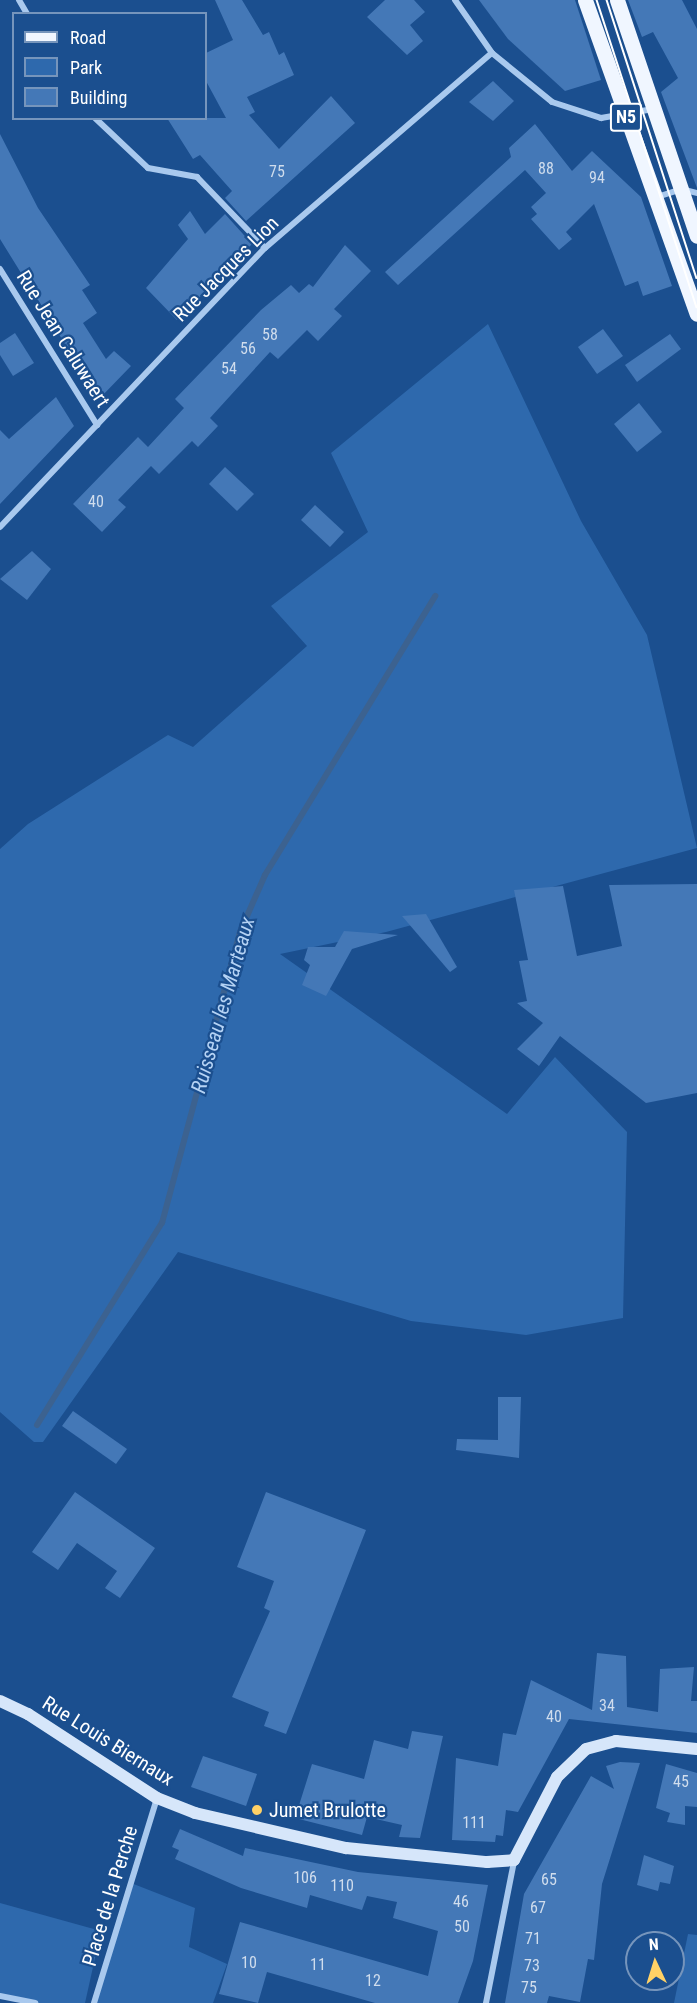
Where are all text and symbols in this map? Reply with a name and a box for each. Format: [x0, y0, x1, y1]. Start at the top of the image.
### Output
legend [12, 12, 207, 120]
text: Road [70, 27, 106, 48]
text: Park [70, 57, 102, 78]
text: Building [70, 87, 127, 108]
road number: N5 [610, 102, 642, 132]
house number: 88 [538, 159, 554, 179]
house number: 75 [269, 162, 285, 182]
house number: 94 [589, 168, 605, 188]
street label: Rue Jacques Lion [168, 211, 284, 327]
street label: Rue Jean Caluwaert [11, 266, 115, 412]
house number: 58 [262, 325, 278, 345]
house number: 56 [240, 339, 256, 359]
house number: 54 [221, 359, 237, 379]
house number: 40 [88, 492, 104, 512]
water label: Ruisseau les Marteaux [186, 914, 260, 1096]
street label: Rue Louis Biernaux [38, 1691, 178, 1791]
house number: 34 [599, 1696, 615, 1716]
house number: 40 [546, 1707, 562, 1727]
house number: 45 [673, 1772, 689, 1792]
place label: Jumet Brulotte [269, 1798, 386, 1822]
marker: Jumet Brulotte [250, 1803, 264, 1817]
house number: 111 [462, 1813, 486, 1833]
street label: Place de la Perche [77, 1823, 143, 1969]
house number: 106 [293, 1868, 317, 1888]
house number: 65 [541, 1870, 557, 1890]
house number: 110 [330, 1876, 354, 1896]
house number: 46 [453, 1892, 469, 1912]
house number: 67 [530, 1898, 546, 1918]
house number: 50 [454, 1917, 470, 1937]
house number: 71 [525, 1929, 541, 1949]
north arrow [625, 1931, 685, 1991]
text: N [648, 1935, 659, 1954]
house number: 10 [241, 1953, 257, 1973]
house number: 11 [310, 1955, 326, 1975]
house number: 73 [524, 1956, 540, 1976]
house number: 12 [365, 1971, 381, 1991]
house number: 75 [521, 1978, 537, 1998]

